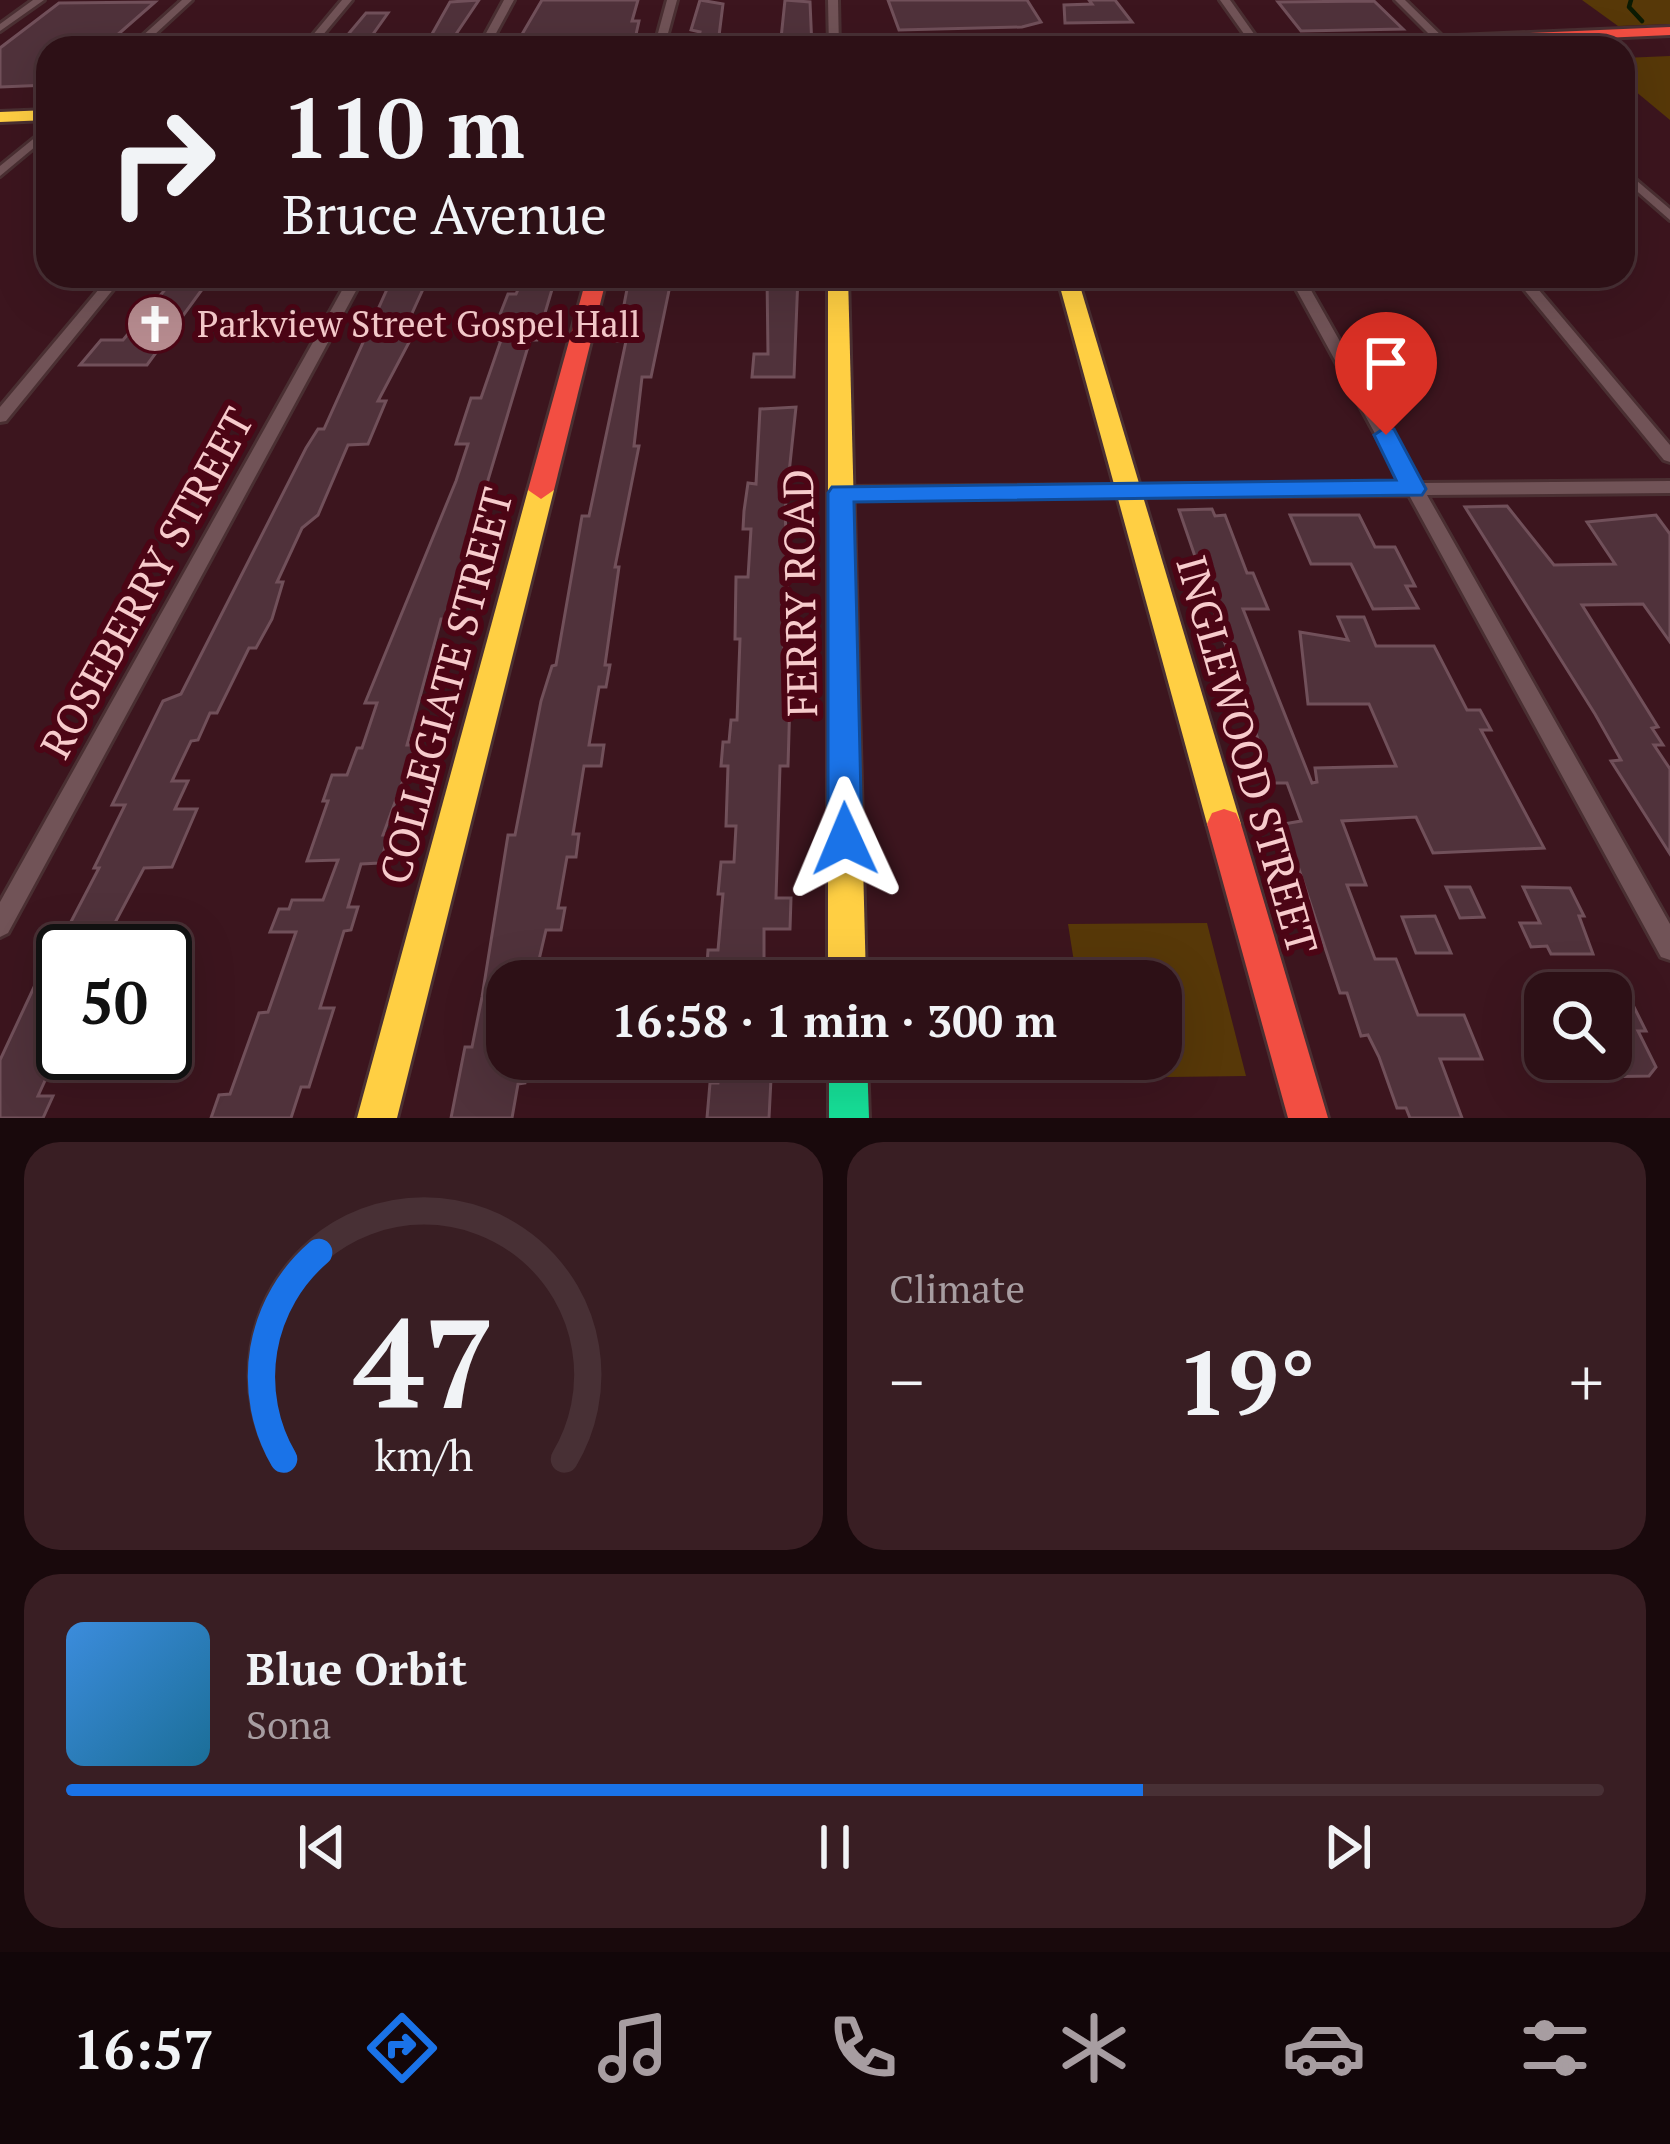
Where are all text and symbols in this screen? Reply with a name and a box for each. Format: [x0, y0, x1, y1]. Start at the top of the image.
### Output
text: 110 m [282, 71, 525, 182]
icon: right [84, 84, 240, 240]
text: Bruce Avenue [282, 178, 607, 249]
church icon: Parkview Street Gospel Hall [124, 293, 186, 355]
place label: Parkview Street Gospel Hall [197, 300, 640, 347]
pin [1335, 312, 1437, 435]
icon: arrive [1353, 330, 1419, 396]
street label: ROSEBERRY STREET [27, 397, 266, 768]
street label: FERRY ROAD [769, 468, 829, 718]
street label: COLLEGIATE STREET [365, 482, 525, 890]
street label: INGLEWOOD STREET [1164, 549, 1332, 960]
position arrow [782, 776, 908, 902]
speed limit sign: 50 [36, 924, 192, 1080]
map controls [1524, 972, 1632, 1080]
button: search [1524, 972, 1632, 1080]
text: 16:58 · 1 min · 300 m [611, 990, 1057, 1050]
text: Climate [889, 1262, 1025, 1314]
text: 47 [353, 1278, 494, 1444]
text: 19° [1177, 1321, 1316, 1441]
text: − [889, 1337, 924, 1425]
text: + [1569, 1337, 1604, 1425]
text: km/h [374, 1426, 473, 1483]
text: Blue Orbit [246, 1638, 467, 1698]
text: Sona [246, 1698, 331, 1750]
icon: previous [289, 1814, 355, 1880]
icon: pause [802, 1814, 868, 1880]
icon: next [1315, 1814, 1381, 1880]
icon: directions [360, 2006, 444, 2090]
icon: music [591, 2006, 675, 2090]
icon: phone [821, 2006, 905, 2090]
icon: climate [1052, 2006, 1136, 2090]
icon: car [1282, 2006, 1366, 2090]
icon: filters [1513, 2006, 1597, 2090]
text: 16:57 [73, 2013, 214, 2084]

